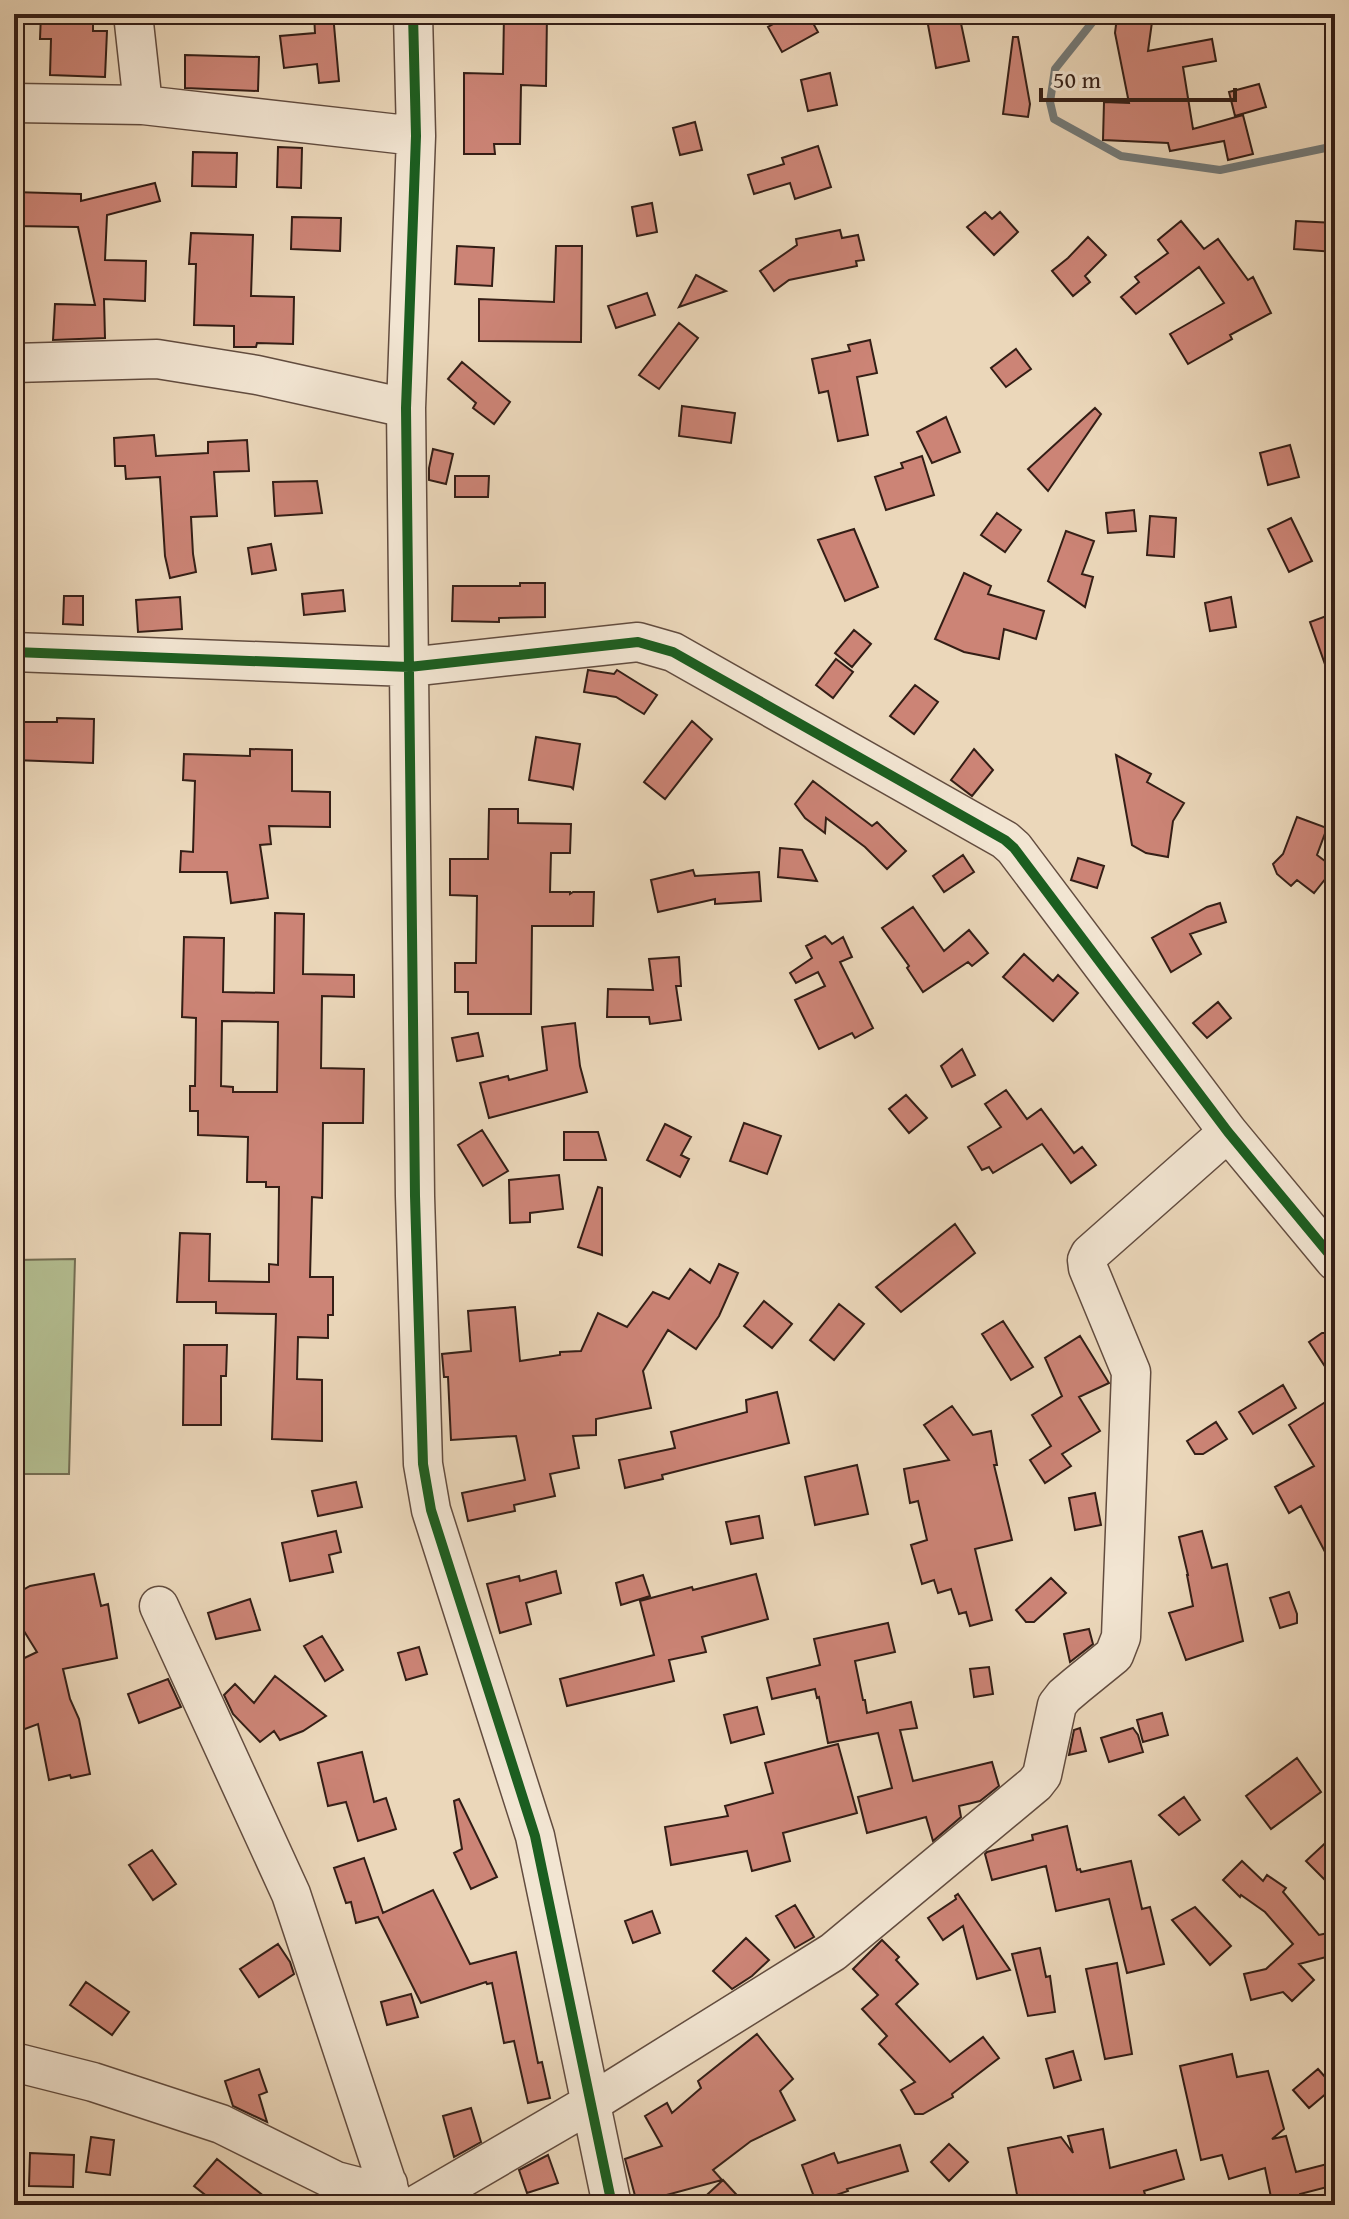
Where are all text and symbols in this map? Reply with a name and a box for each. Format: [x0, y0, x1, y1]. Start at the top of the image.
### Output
scale bar [1041, 52, 1235, 102]
text: 50 m [1053, 62, 1101, 97]

